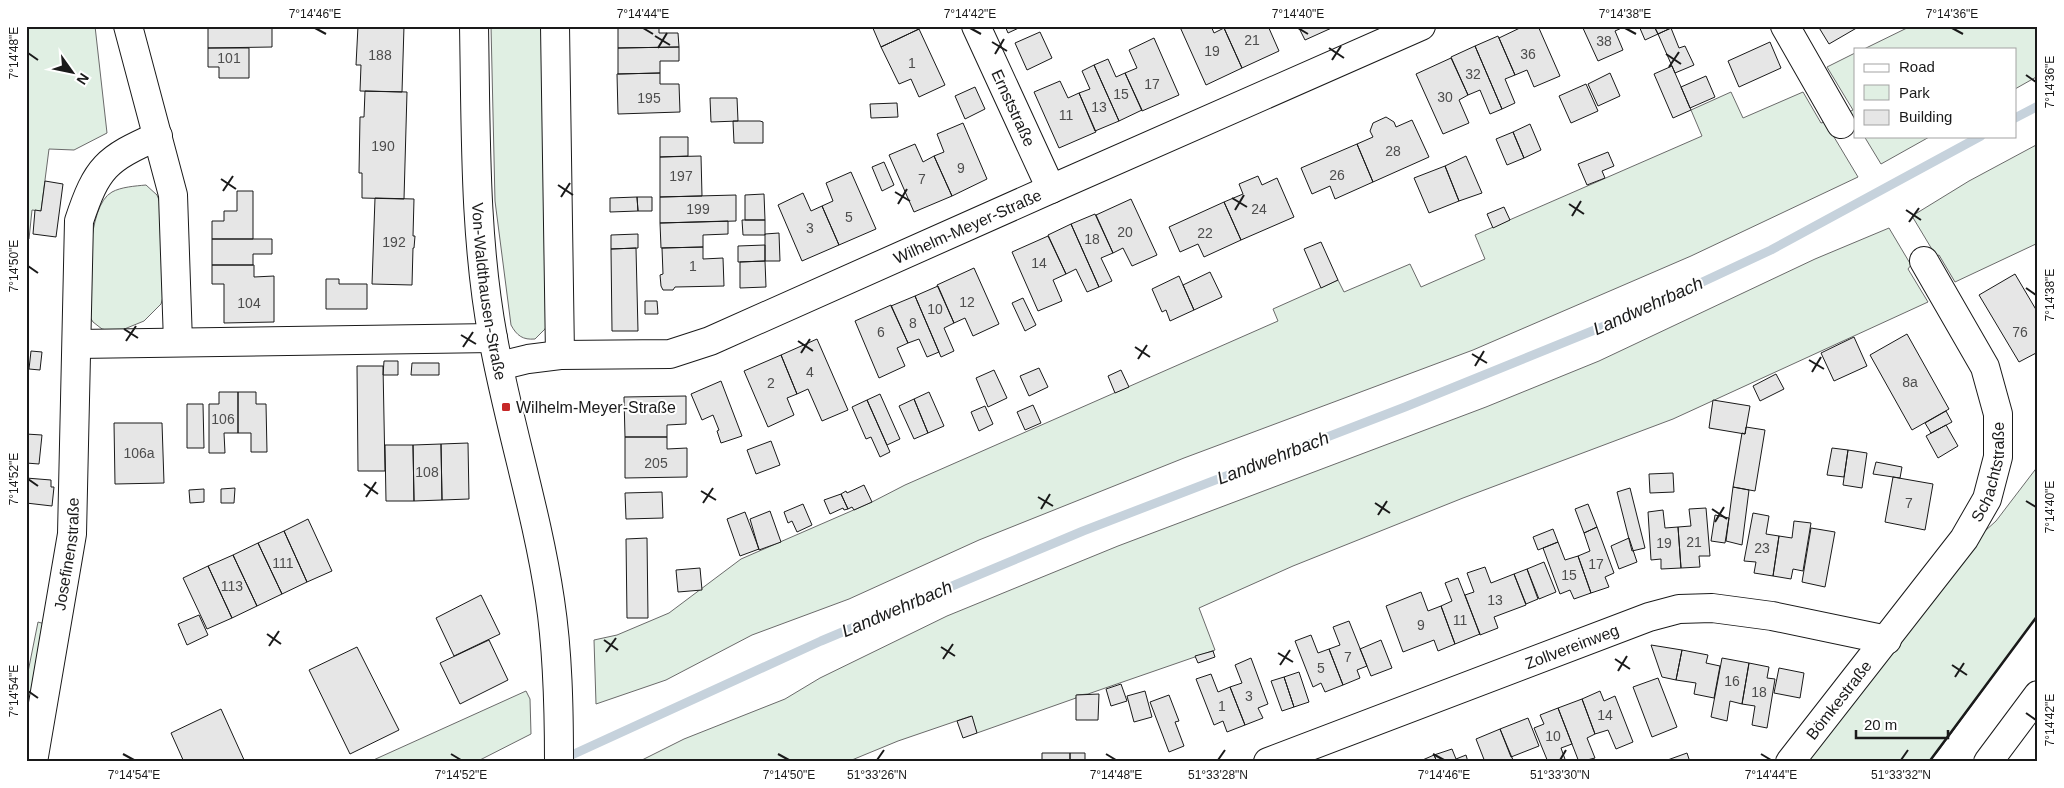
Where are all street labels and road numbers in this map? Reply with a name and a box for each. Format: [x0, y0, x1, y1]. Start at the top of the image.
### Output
street label: Ernststraße [989, 67, 1039, 149]
street label: Wilhelm-Meyer-Straße [891, 186, 1044, 267]
street label: Von-Waldthausen-Straße [470, 202, 510, 382]
street label: Schachtstraße [1967, 422, 2007, 525]
street label: Josefinenstraße [51, 497, 81, 612]
street label: Zollvereinweg [1523, 621, 1621, 672]
street label: Bömkestraße [1803, 657, 1875, 742]

